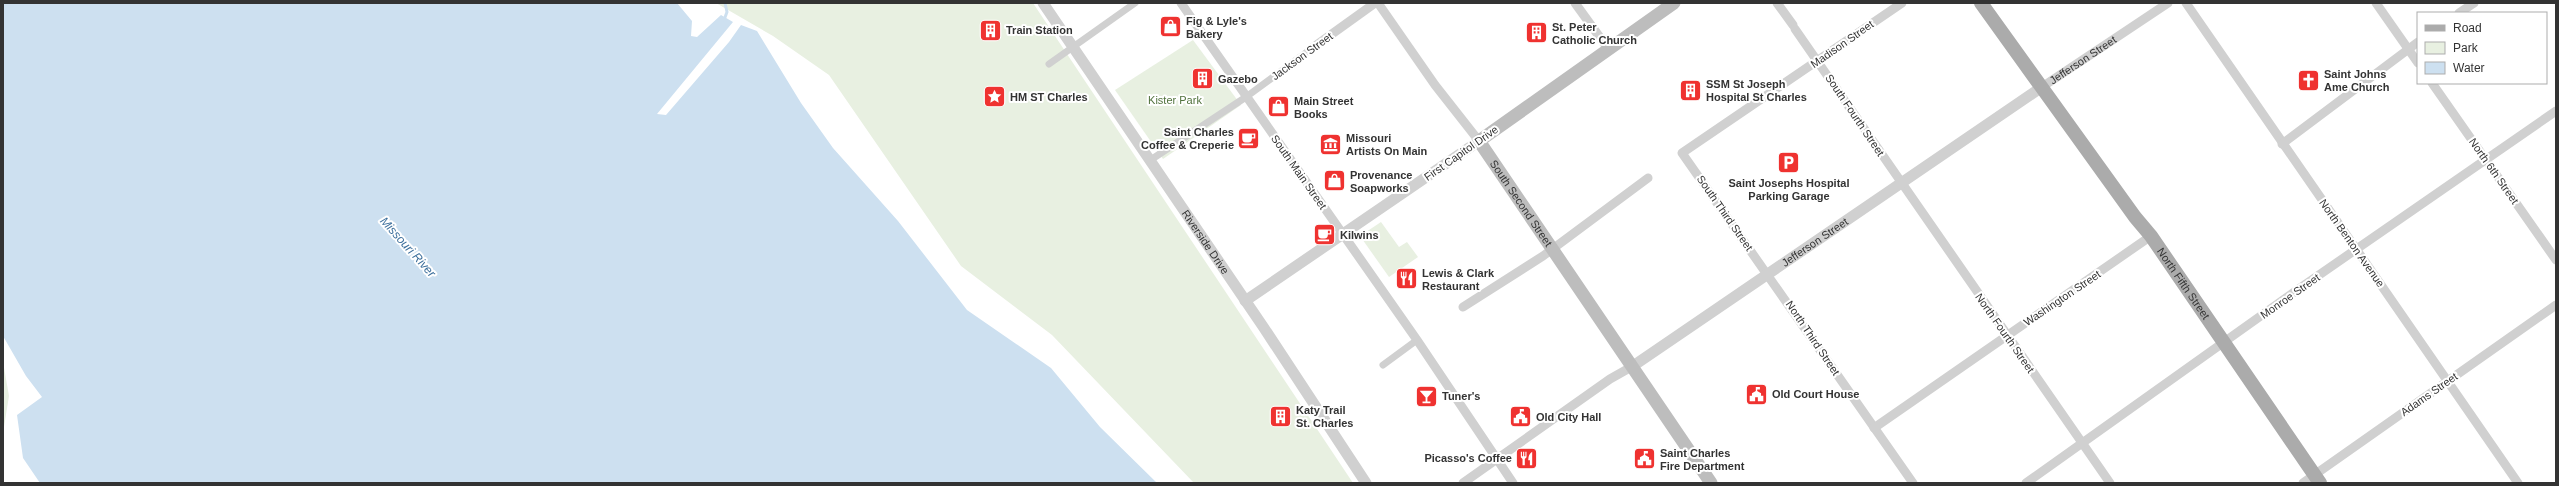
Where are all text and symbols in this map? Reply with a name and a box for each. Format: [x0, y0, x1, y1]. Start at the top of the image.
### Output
legend [2417, 12, 2547, 84]
shop icon: Fig & Lyle's Bakery [1157, 14, 1183, 40]
place label: Fig & Lyle's Bakery [1186, 15, 1247, 40]
building icon: Train Station [977, 17, 1003, 43]
street label: Madison Street [1808, 18, 1876, 70]
building icon: St. Peter Catholic Church [1523, 20, 1549, 46]
place label: St. Peter Catholic Church [1552, 21, 1637, 46]
text: Road [2453, 21, 2482, 35]
place label: Train Station [1006, 24, 1073, 36]
street label: Jackson Street [1269, 30, 1335, 82]
street label: Jefferson Street [2047, 33, 2118, 86]
text: Park [2453, 41, 2479, 55]
text: Water [2453, 61, 2485, 75]
building icon: Gazebo [1190, 66, 1216, 92]
church icon: Saint Johns Ame Church [2295, 67, 2321, 93]
place label: Saint Johns Ame Church [2324, 68, 2390, 93]
street label: South Fourth Street [1823, 72, 1887, 158]
place label: Gazebo [1218, 73, 1258, 85]
building icon: SSM St Joseph Hospital St Charles [1677, 77, 1703, 103]
place label: SSM St Joseph Hospital St Charles [1706, 78, 1807, 103]
place icon: HM ST Charles [981, 84, 1007, 110]
place label: HM ST Charles [1010, 91, 1088, 103]
park label: Kister Park [1148, 94, 1202, 106]
shop icon: Main Street Books [1266, 94, 1292, 120]
place label: Main Street Books [1294, 95, 1354, 120]
street label: First Capitol Drive [1422, 123, 1500, 183]
cafe icon: Saint Charles Coffee & Creperie [1236, 125, 1262, 151]
place label: Saint Charles Coffee & Creperie [1141, 126, 1234, 151]
museum icon: Missouri Artists On Main [1317, 131, 1343, 157]
street label: South Main Street [1269, 132, 1329, 212]
place label: Missouri Artists On Main [1346, 132, 1428, 157]
street label: North 6th Street [2467, 136, 2521, 206]
parking icon: Saint Josephs Hospital Parking Garage [1776, 150, 1802, 176]
street label: South Second Street [1488, 158, 1555, 249]
shop icon: Provenance Soapworks [1322, 168, 1348, 194]
place label: Provenance Soapworks [1350, 169, 1412, 194]
street label: South Third Street [1695, 173, 1755, 253]
place label: Saint Josephs Hospital Parking Garage [1728, 177, 1850, 202]
street label: North Benton Avenue [2317, 197, 2387, 289]
street label: Riverside Drive [1180, 208, 1231, 276]
water label: Missouri River [377, 214, 439, 281]
street label: Jefferson Street [1779, 215, 1850, 269]
cafe icon: Kilwins [1312, 222, 1338, 248]
place label: Kilwins [1340, 229, 1379, 241]
street label: North Fifth Street [2155, 245, 2212, 321]
restaurant icon: Lewis & Clark Restaurant [1394, 266, 1420, 292]
place label: Lewis & Clark Restaurant [1422, 267, 1495, 292]
street label: Washington Street [2021, 268, 2103, 328]
street label: Monroe Street [2258, 271, 2322, 321]
street label: North Fourth Street [1973, 291, 2037, 375]
street label: North Third Street [1784, 298, 1842, 378]
street label: Adams Street [2398, 370, 2460, 418]
public building icon: Old Court House [1744, 381, 1770, 407]
bar icon: Tuner's [1414, 383, 1440, 409]
place label: Old Court House [1772, 388, 1859, 400]
place label: Tuner's [1442, 390, 1480, 402]
building icon: Katy Trail St. Charles [1268, 403, 1294, 429]
place label: Katy Trail St. Charles [1296, 404, 1353, 429]
public building icon: Old City Hall [1508, 404, 1534, 430]
place label: Old City Hall [1536, 411, 1601, 423]
restaurant icon: Picasso's Coffee [1514, 445, 1540, 471]
public building icon: Saint Charles Fire Department [1631, 446, 1657, 472]
place label: Saint Charles Fire Department [1660, 447, 1745, 472]
place label: Picasso's Coffee [1424, 452, 1512, 464]

